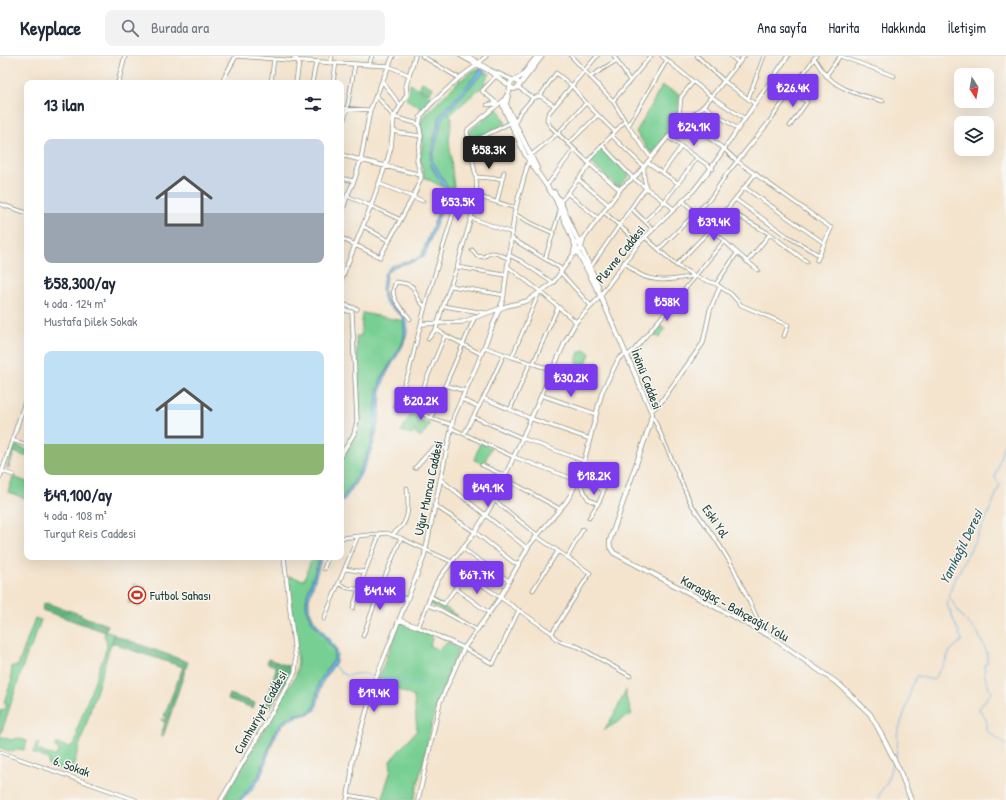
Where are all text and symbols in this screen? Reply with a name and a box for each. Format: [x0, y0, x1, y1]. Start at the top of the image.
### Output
search box [105, 10, 385, 46]
text: Keyplace [20, 15, 81, 41]
icon: search [119, 17, 141, 39]
text: Burada ara [151, 17, 209, 38]
text: Ana sayfa [757, 18, 806, 37]
text: Harita [828, 18, 859, 37]
text: Hakkında [881, 18, 925, 37]
text: İletişim [947, 18, 986, 37]
north arrow [954, 68, 994, 108]
map controls [954, 68, 994, 156]
pin: ₺26.4K [760, 74, 826, 108]
text: ₺26.4K [776, 78, 810, 96]
text: 13 ilan [44, 93, 84, 116]
icon: filters [302, 93, 324, 115]
pin: ₺24.1K [661, 113, 727, 147]
button: layers [954, 116, 994, 156]
text: ₺24.1K [678, 117, 710, 135]
pin: ₺58.3K [456, 136, 522, 170]
text: ₺58.3K [472, 140, 506, 158]
icon: home [148, 165, 220, 237]
pin: ₺53.5K [425, 188, 491, 222]
text: ₺53.5K [441, 192, 475, 210]
pin: ₺39.4K [681, 208, 747, 242]
text: ₺39.4K [698, 212, 730, 230]
street label: Plevne Caddesi [591, 221, 649, 287]
text: ₺58,300/ay [44, 271, 116, 294]
pin: ₺58K [643, 288, 691, 322]
text: ₺58K [654, 292, 680, 310]
text: 4 oda · 124 m² [44, 294, 106, 312]
text: Mustafa Dilek Sokak [44, 312, 137, 330]
street label: İnönü Caddesi [627, 346, 667, 412]
pin: ₺30.2K [538, 364, 604, 398]
text: ₺30.2K [554, 368, 588, 386]
icon: home [148, 377, 220, 449]
pin: ₺20.2K [388, 387, 454, 421]
text: ₺20.2K [403, 391, 439, 409]
street label: Uğur Mumcu Caddesi [409, 439, 447, 537]
pin: ₺18.2K [561, 462, 627, 496]
text: ₺18.2K [577, 466, 611, 484]
pin: ₺49.1K [455, 474, 521, 508]
text: ₺49.1K [472, 478, 504, 496]
text: ₺49,100/ay [44, 483, 112, 506]
street label: Eski Yol [698, 501, 734, 542]
water label: Yanıkağıl Deresi [934, 505, 988, 588]
text: 4 oda · 108 m² [44, 506, 107, 524]
text: Turgut Reis Caddesi [44, 524, 136, 542]
pin: ₺67.7K [444, 561, 510, 595]
text: ₺67.7K [459, 565, 495, 583]
street label: Karaağaç - Bahçeağıl Yolu [678, 571, 792, 645]
pin: ₺41.4K [347, 577, 413, 611]
text: ₺41.4K [364, 581, 396, 599]
sports icon: Futbol Sahası [127, 585, 147, 605]
place label: Futbol Sahası [149, 586, 211, 604]
street label: Cumhuriyet Caddesi [229, 667, 291, 757]
pin: ₺19.4K [341, 679, 407, 713]
text: ₺19.4K [358, 683, 390, 701]
street label: 6. Sokak [51, 751, 94, 781]

